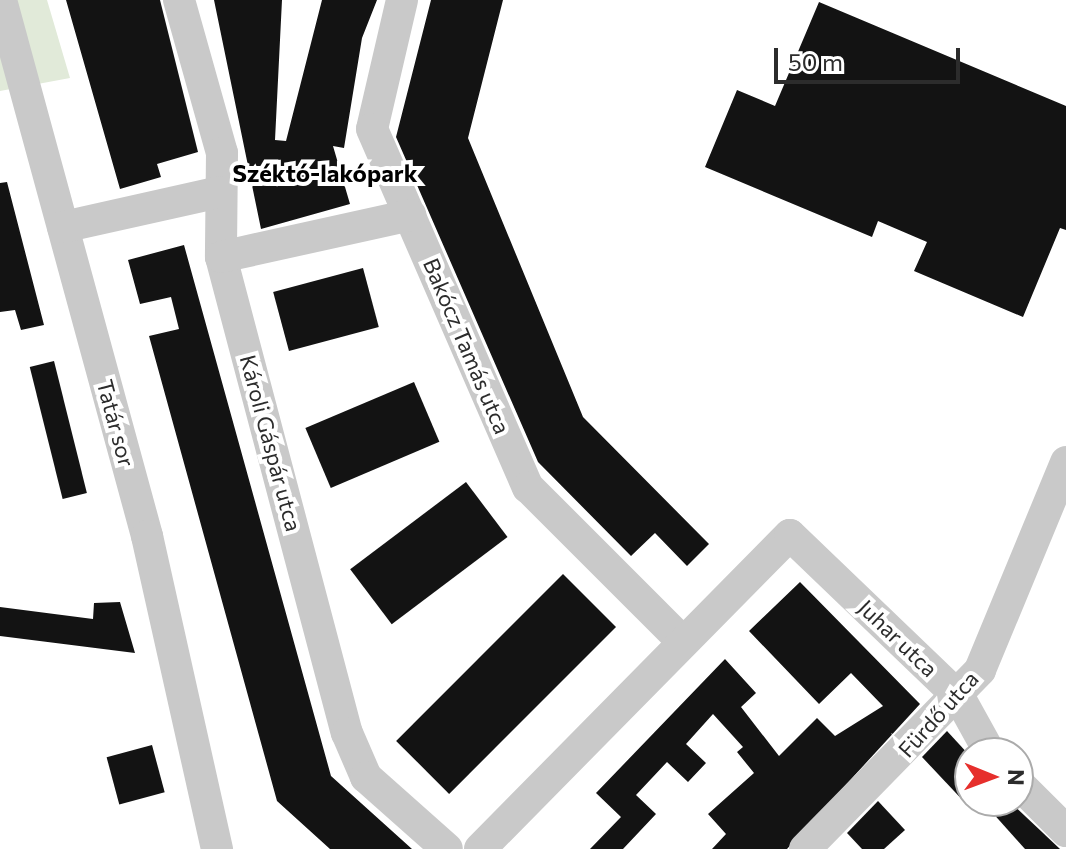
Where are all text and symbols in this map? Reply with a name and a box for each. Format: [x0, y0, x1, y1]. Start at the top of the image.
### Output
scale bar [778, 32, 964, 82]
text: 50 m [788, 47, 843, 76]
district label: Széktó-lakópark [233, 159, 417, 187]
street label: Bakócz Tamás utca [418, 254, 516, 438]
street label: Károli Gáspár utca [235, 352, 307, 534]
street label: Tatár sor [92, 377, 140, 469]
street label: Juhar utca [853, 594, 943, 682]
street label: Fürdő utca [893, 666, 983, 762]
north arrow [954, 737, 1034, 817]
text: N [1003, 769, 1030, 786]

